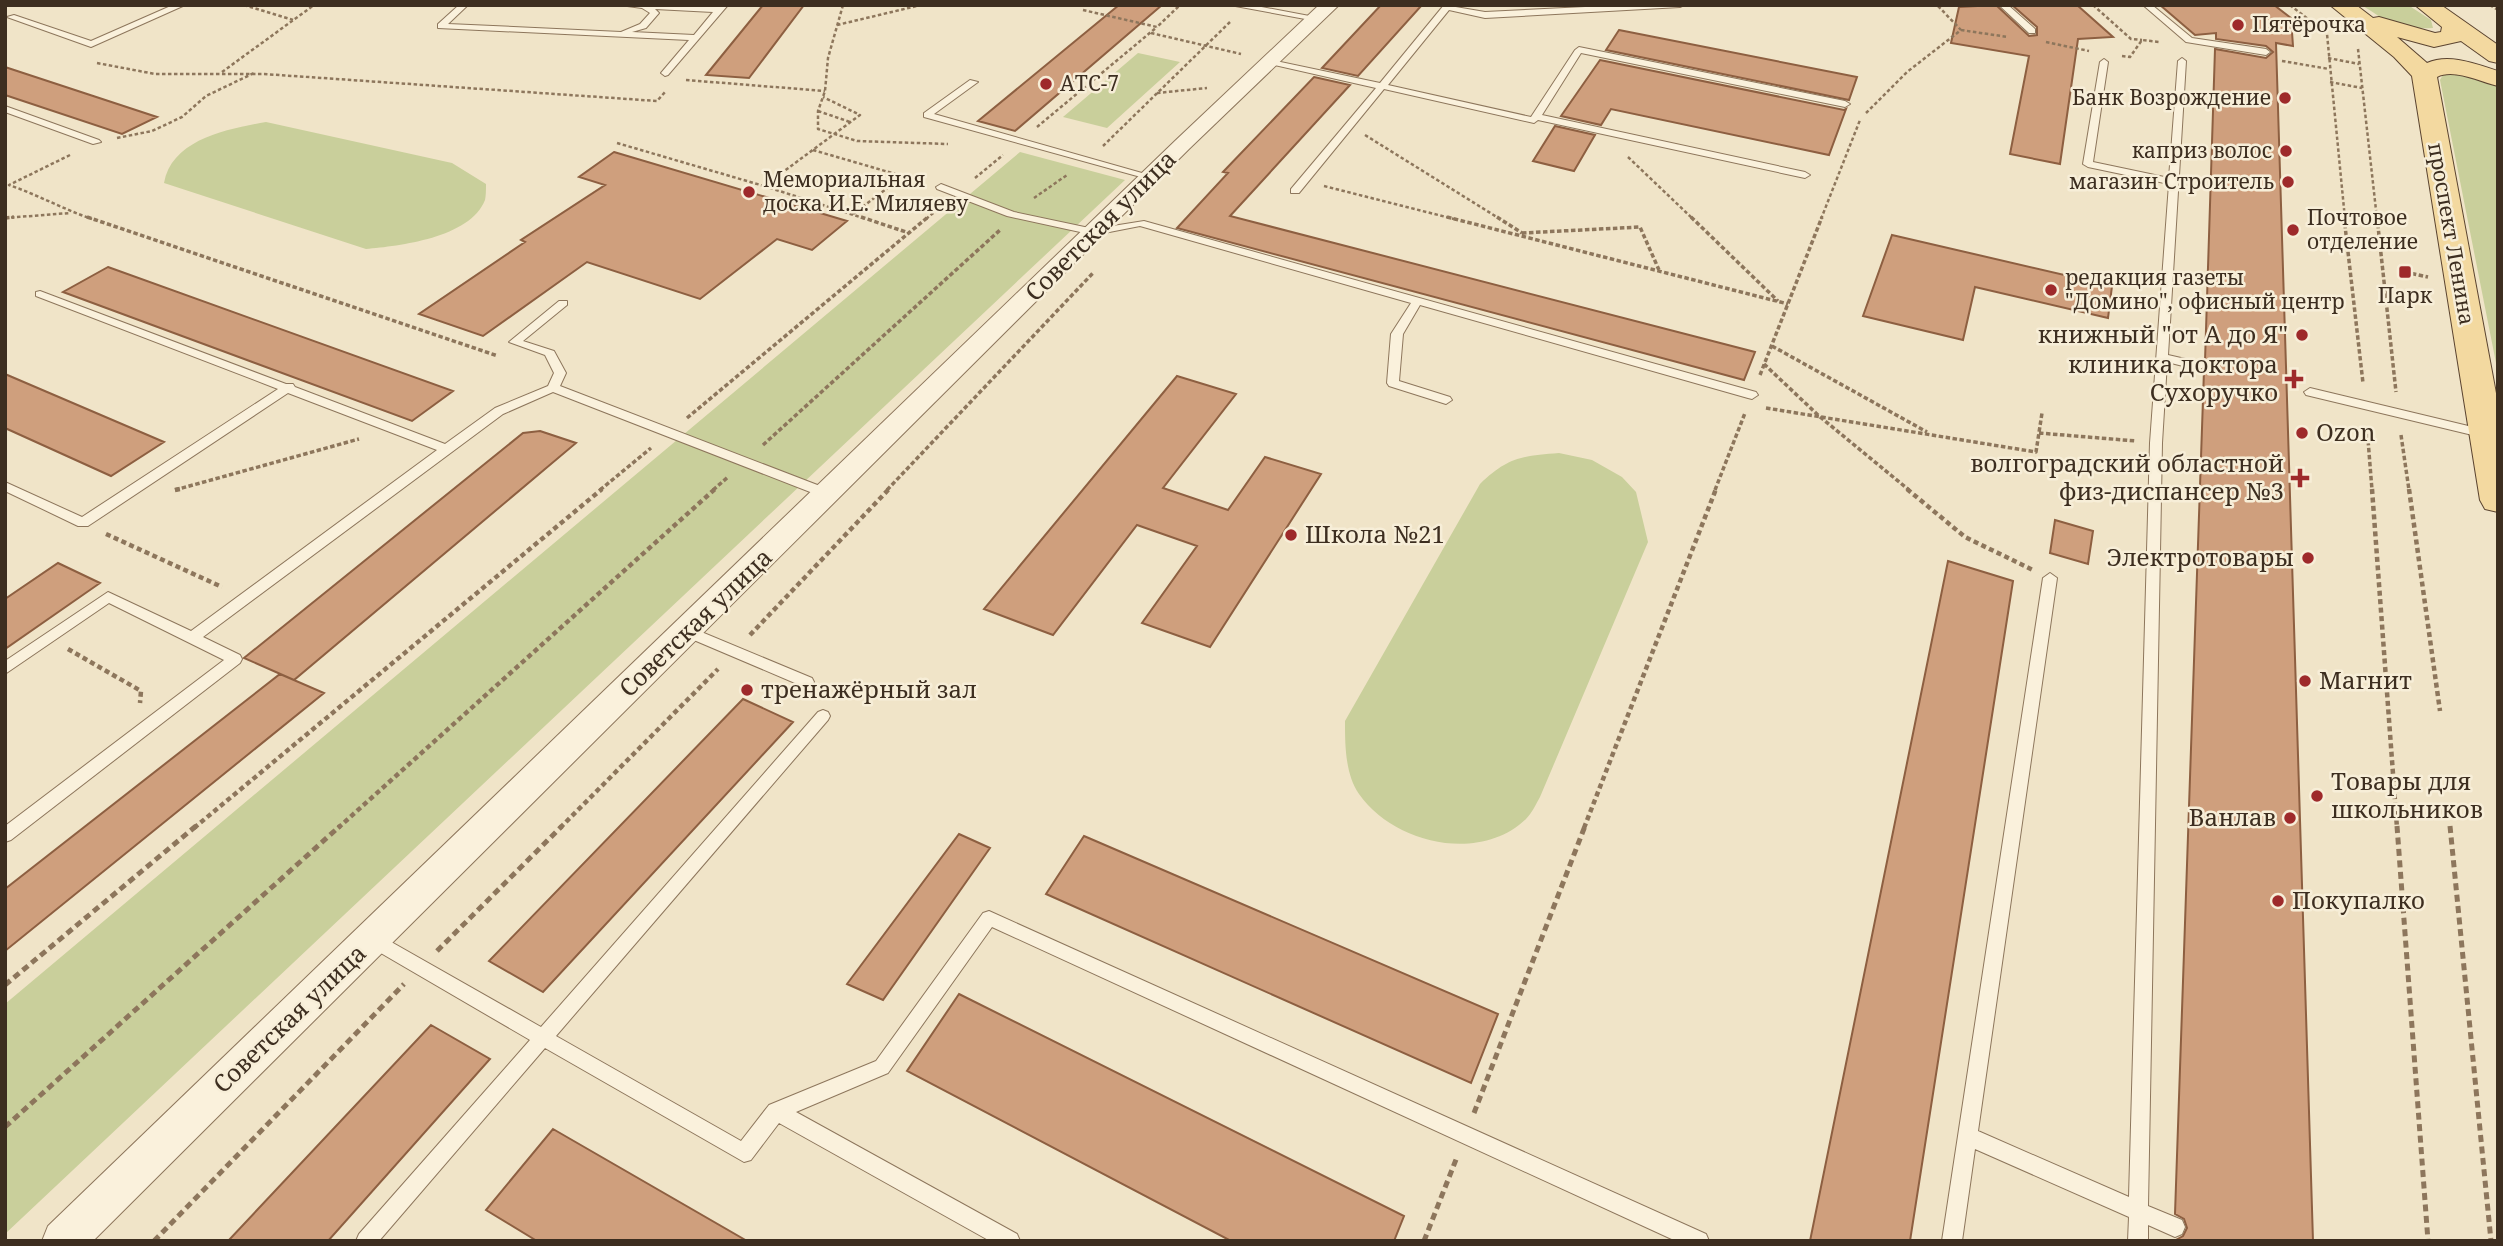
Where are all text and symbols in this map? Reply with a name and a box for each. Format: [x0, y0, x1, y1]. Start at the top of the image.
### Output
place label: Пятёрочка [2252, 10, 2366, 38]
marker: Пятёрочка [2230, 17, 2246, 33]
place label: АТС-7 [1060, 69, 1119, 97]
marker: АТС-7 [1038, 76, 1054, 92]
place label: Банк Возрождение [2072, 83, 2271, 111]
marker: Банк Возрождение [2277, 90, 2293, 106]
place label: каприз волос [2132, 136, 2272, 164]
street label: проспект Ленина [2422, 140, 2482, 327]
street label: Советская улица [1017, 142, 1183, 308]
marker: каприз волос [2278, 143, 2294, 159]
place label: Мемориальная доска И.Е. Миляеву [763, 165, 968, 217]
place label: магазин Строитель [2069, 167, 2274, 195]
marker: магазин Строитель [2280, 174, 2296, 190]
marker: Мемориальная доска И.Е. Миляеву [741, 184, 757, 200]
place label: Почтовое отделение [2307, 203, 2418, 255]
marker: Почтовое отделение [2285, 222, 2301, 238]
place label: редакция газеты "Домино", офисный центр [2065, 263, 2345, 315]
marker: Парк [2397, 264, 2413, 280]
place label: Парк [2378, 281, 2433, 309]
marker: редакция газеты "Домино", офисный центр [2043, 282, 2059, 298]
place label: книжный "от А до Я" [2038, 317, 2288, 350]
marker: книжный "от А до Я" [2294, 327, 2310, 343]
place label: клиника доктора Сухоручко [2068, 347, 2278, 408]
marker: клиника доктора Сухоручко [2284, 369, 2304, 389]
place label: Ozon [2316, 415, 2375, 448]
marker: Ozon [2294, 425, 2310, 441]
place label: волгоградский областной физ-диспансер №3 [1970, 446, 2284, 507]
marker: волгоградский областной физ-диспансер №3 [2290, 468, 2310, 488]
place label: Школа №21 [1305, 517, 1445, 550]
marker: Школа №21 [1283, 527, 1299, 543]
street label: Советская улица [611, 540, 779, 704]
place label: Электротовары [2107, 540, 2294, 573]
marker: Электротовары [2300, 550, 2316, 566]
place label: Магнит [2319, 663, 2412, 696]
place label: тренажёрный зал [761, 672, 977, 705]
marker: Магнит [2297, 673, 2313, 689]
marker: тренажёрный зал [739, 682, 755, 698]
place label: Товары для школьников [2331, 764, 2483, 825]
marker: Товары для школьников [2309, 788, 2325, 804]
place label: Ванлав [2189, 800, 2276, 833]
marker: Ванлав [2282, 810, 2298, 826]
place label: Покупалко [2292, 883, 2425, 916]
marker: Покупалко [2270, 893, 2286, 909]
street label: Советская улица [205, 936, 373, 1100]

